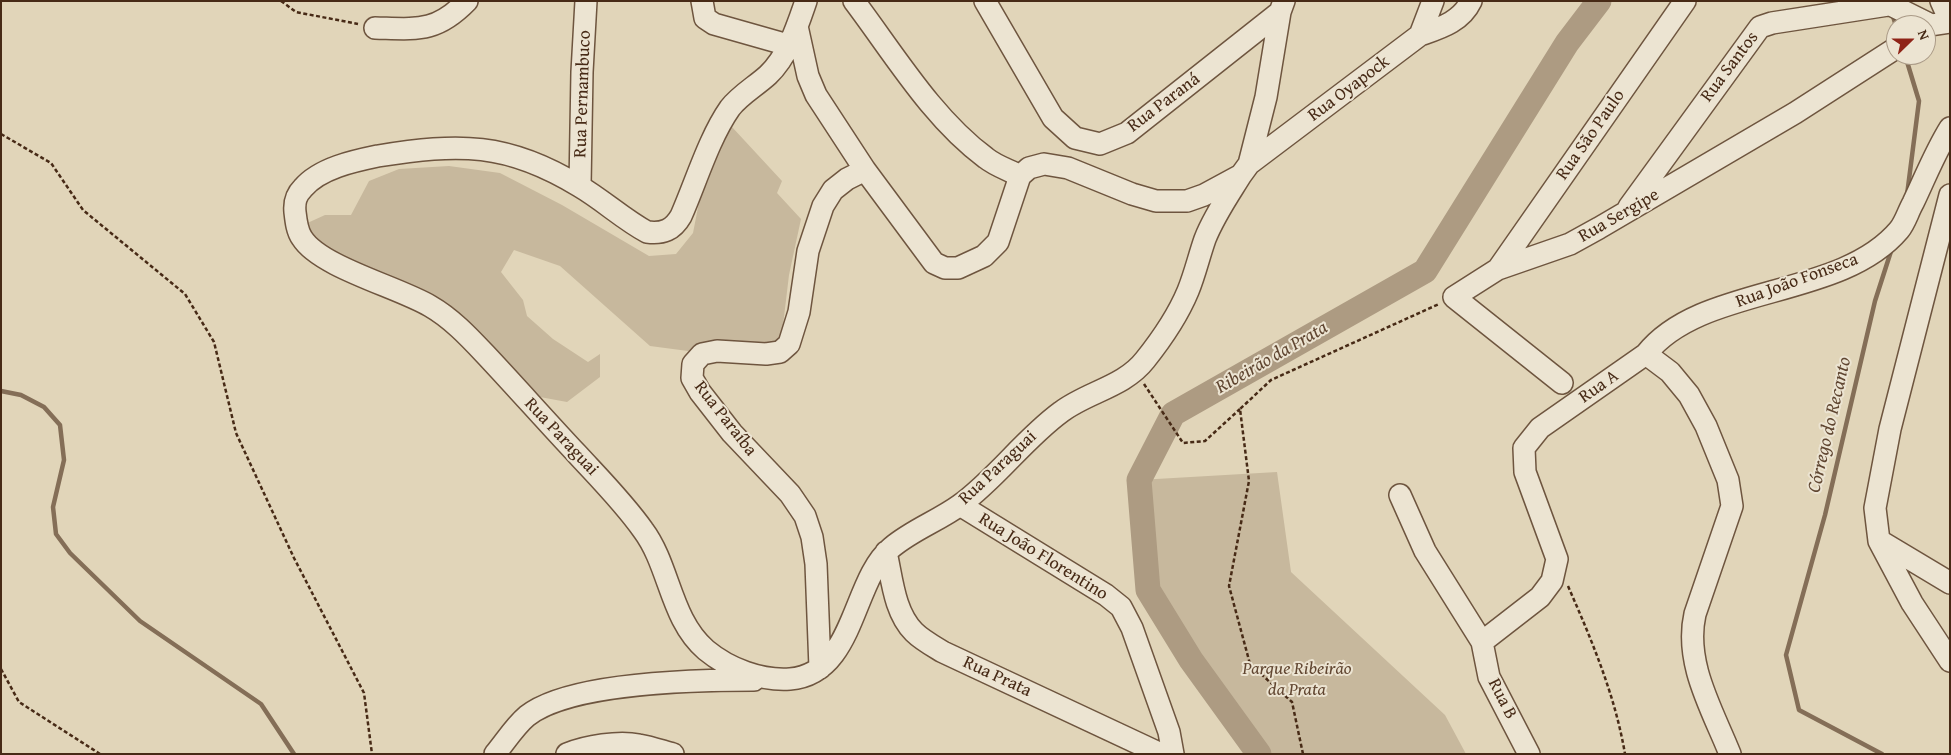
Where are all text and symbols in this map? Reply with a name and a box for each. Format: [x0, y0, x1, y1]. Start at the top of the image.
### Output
north arrow [1886, 15, 1936, 65]
street label: Rua Santos [1697, 27, 1763, 107]
text: N [1913, 27, 1935, 43]
street label: Rua Pernambuco [570, 30, 596, 158]
street label: Rua Oyapock [1304, 51, 1394, 127]
street label: Rua Paraná [1124, 69, 1204, 137]
street label: Rua São Paulo [1552, 86, 1630, 184]
street label: Rua Sergipe [1575, 184, 1663, 248]
street label: Rua João Fonseca [1733, 249, 1861, 313]
water label: Ribeirão da Prata [1212, 317, 1332, 399]
water label: Córrego do Recanto [1803, 355, 1857, 495]
street label: Rua A [1575, 366, 1623, 408]
street label: Rua Paraíba [689, 377, 761, 461]
street label: Rua Paraguai [519, 394, 603, 480]
street label: Rua Paraguai [955, 426, 1041, 510]
street label: Rua João Florentino [974, 508, 1112, 606]
street label: Rua Prata [959, 652, 1035, 702]
park label: Parque Ribeirão da Prata [1242, 658, 1352, 701]
street label: Rua B [1483, 675, 1521, 723]

